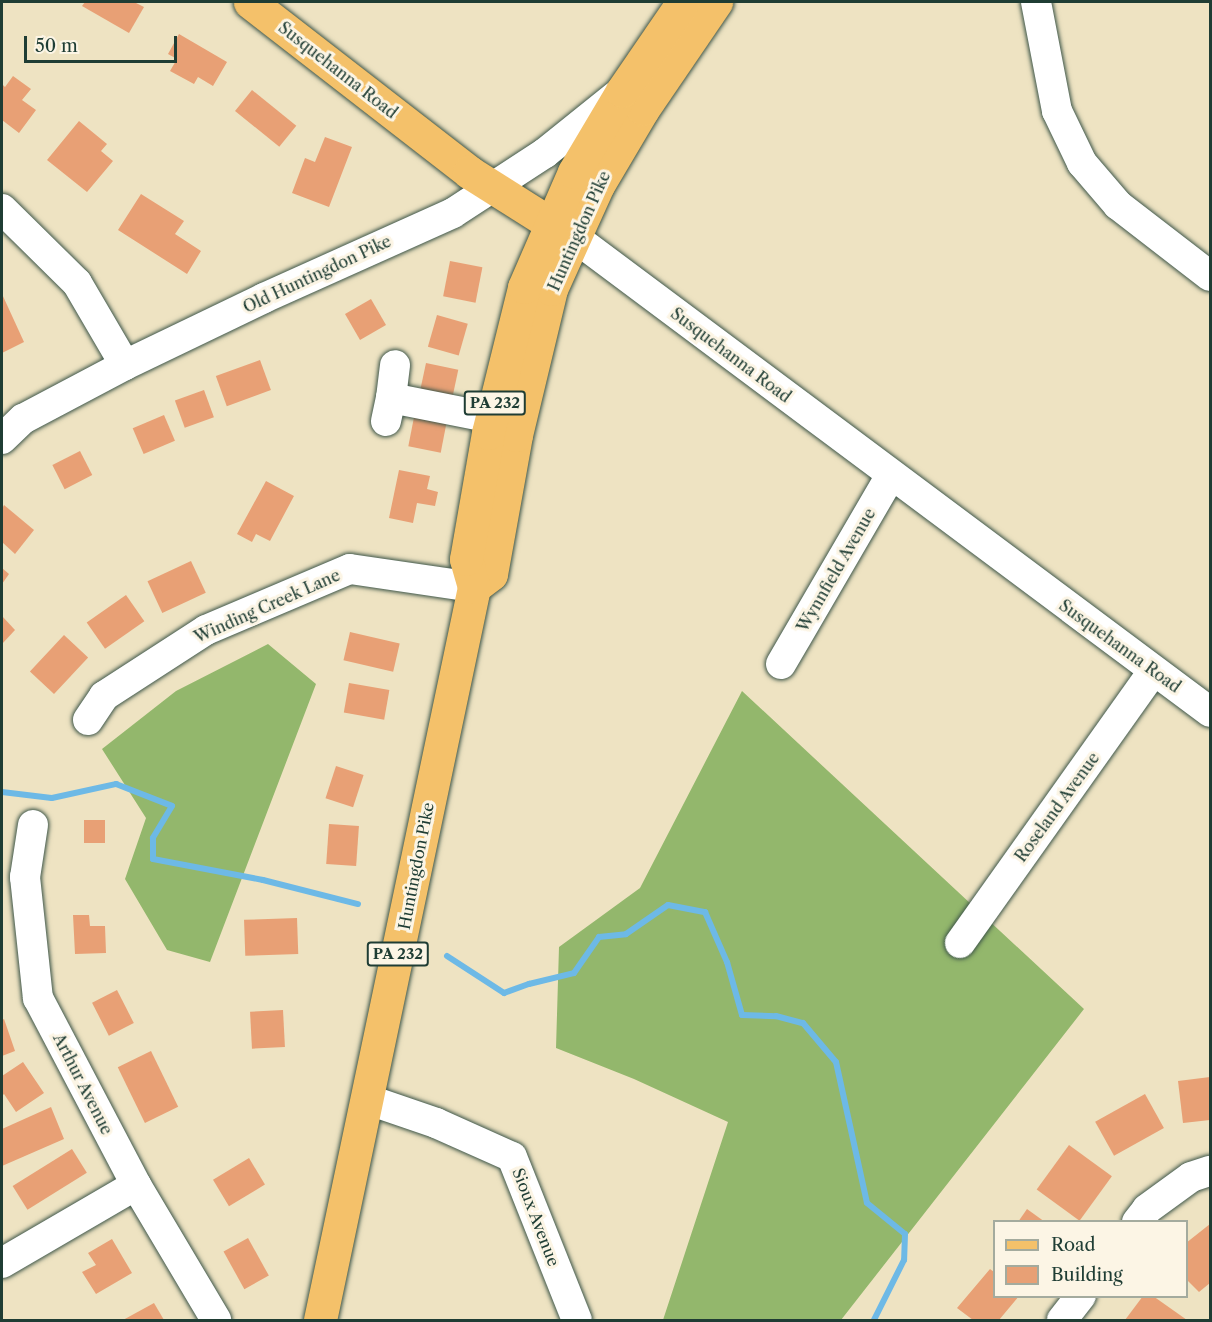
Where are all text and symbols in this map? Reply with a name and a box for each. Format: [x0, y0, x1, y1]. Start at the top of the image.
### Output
street label: Susquehanna Road [275, 18, 401, 122]
scale bar [27, 24, 180, 62]
text: 50 m [35, 35, 78, 57]
street label: Huntingdon Pike [544, 168, 614, 294]
street label: Old Huntingdon Pike [240, 231, 394, 317]
street label: Susquehanna Road [667, 304, 795, 406]
road number: PA 232 [464, 391, 526, 415]
street label: Wynnfield Avenue [793, 504, 879, 636]
street label: Winding Creek Lane [191, 565, 343, 647]
street label: Susquehanna Road [1055, 595, 1185, 697]
street label: Roseland Avenue [1011, 748, 1103, 866]
street label: Huntingdon Pike [394, 801, 438, 931]
road number: PA 232 [366, 942, 430, 966]
street label: Arthur Avenue [49, 1030, 117, 1138]
street label: Sioux Avenue [508, 1165, 564, 1269]
legend [993, 1220, 1188, 1298]
text: Road [1051, 1234, 1096, 1256]
text: Building [1051, 1264, 1123, 1286]

